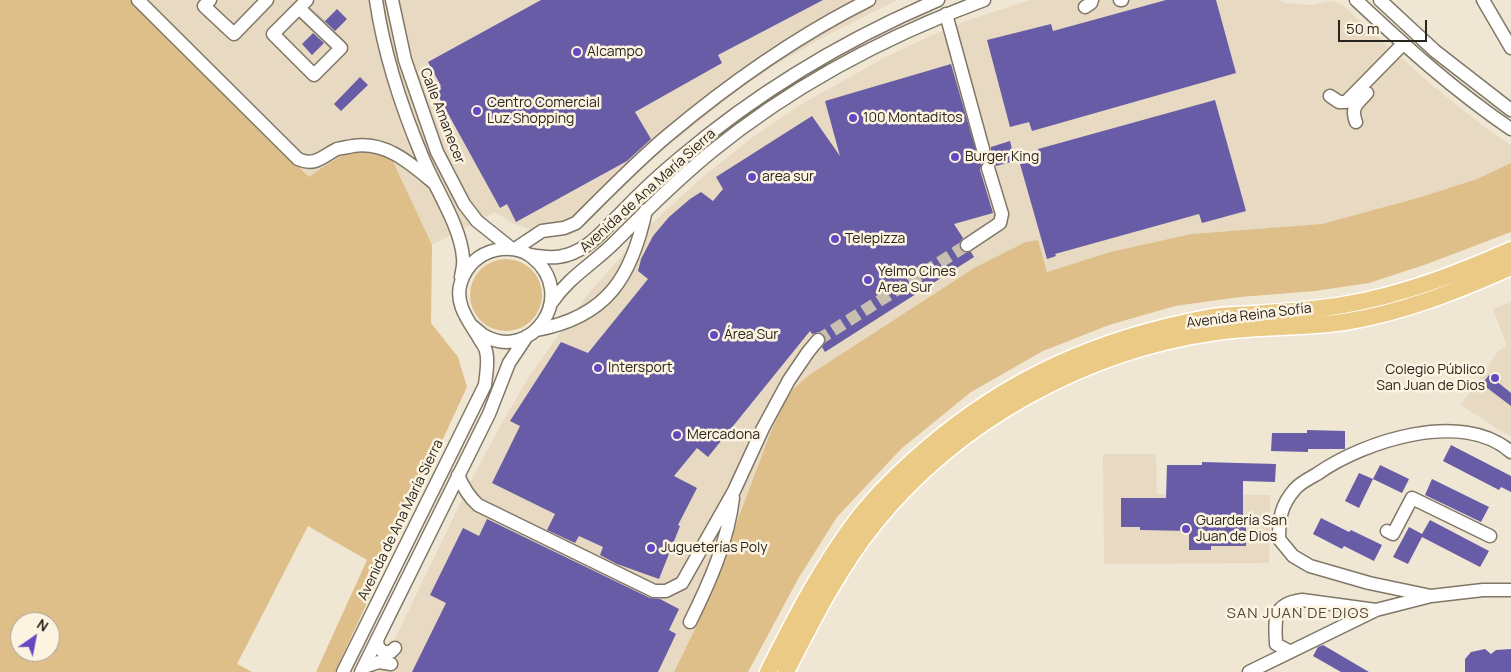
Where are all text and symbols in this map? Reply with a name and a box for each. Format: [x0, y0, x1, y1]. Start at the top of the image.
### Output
scale bar [1341, 10, 1430, 42]
text: 50 m [1346, 18, 1380, 39]
place label: Alcampo [587, 44, 643, 60]
marker: Alcampo [571, 46, 583, 58]
street label: Calle Amanecer [416, 66, 468, 166]
place label: Centro Comercial Luz Shopping [487, 95, 600, 128]
marker: Centro Comercial Luz Shopping [471, 105, 483, 117]
place label: 100 Montaditos [863, 110, 963, 126]
marker: 100 Montaditos [847, 112, 859, 124]
street label: Avenida de Ana María Sierra [577, 126, 719, 256]
place label: Burger King [965, 149, 1039, 165]
marker: Burger King [949, 151, 961, 163]
place label: area sur [762, 169, 814, 185]
marker: area sur [746, 171, 758, 183]
place label: Telepizza [845, 231, 905, 247]
marker: Telepizza [829, 233, 841, 245]
place label: Yelmo Cines Area Sur [878, 264, 956, 296]
marker: Yelmo Cines Area Sur [862, 274, 874, 286]
street label: Avenida Reina Sofía [1186, 300, 1312, 332]
place label: Área Sur [724, 327, 778, 343]
marker: Área Sur [708, 329, 720, 341]
place label: Intersport [608, 360, 672, 376]
marker: Intersport [592, 362, 604, 374]
place label: Colegio Público San Juan de Dios [1376, 362, 1485, 394]
marker: Colegio Público San Juan de Dios [1489, 372, 1501, 384]
place label: Mercadona [687, 427, 760, 443]
marker: Mercadona [671, 429, 683, 441]
street label: Avenida de Ana María Sierra [355, 437, 447, 603]
place label: Guardería San Juan de Dios [1196, 513, 1287, 546]
marker: Guardería San Juan de Dios [1180, 523, 1192, 535]
place label: Jugueterías Poly [661, 540, 768, 556]
marker: Jugueterías Poly [645, 542, 657, 554]
district label: SAN JUAN DE DIOS [1224, 605, 1372, 623]
north arrow [10, 612, 60, 662]
text: N [34, 614, 52, 636]

